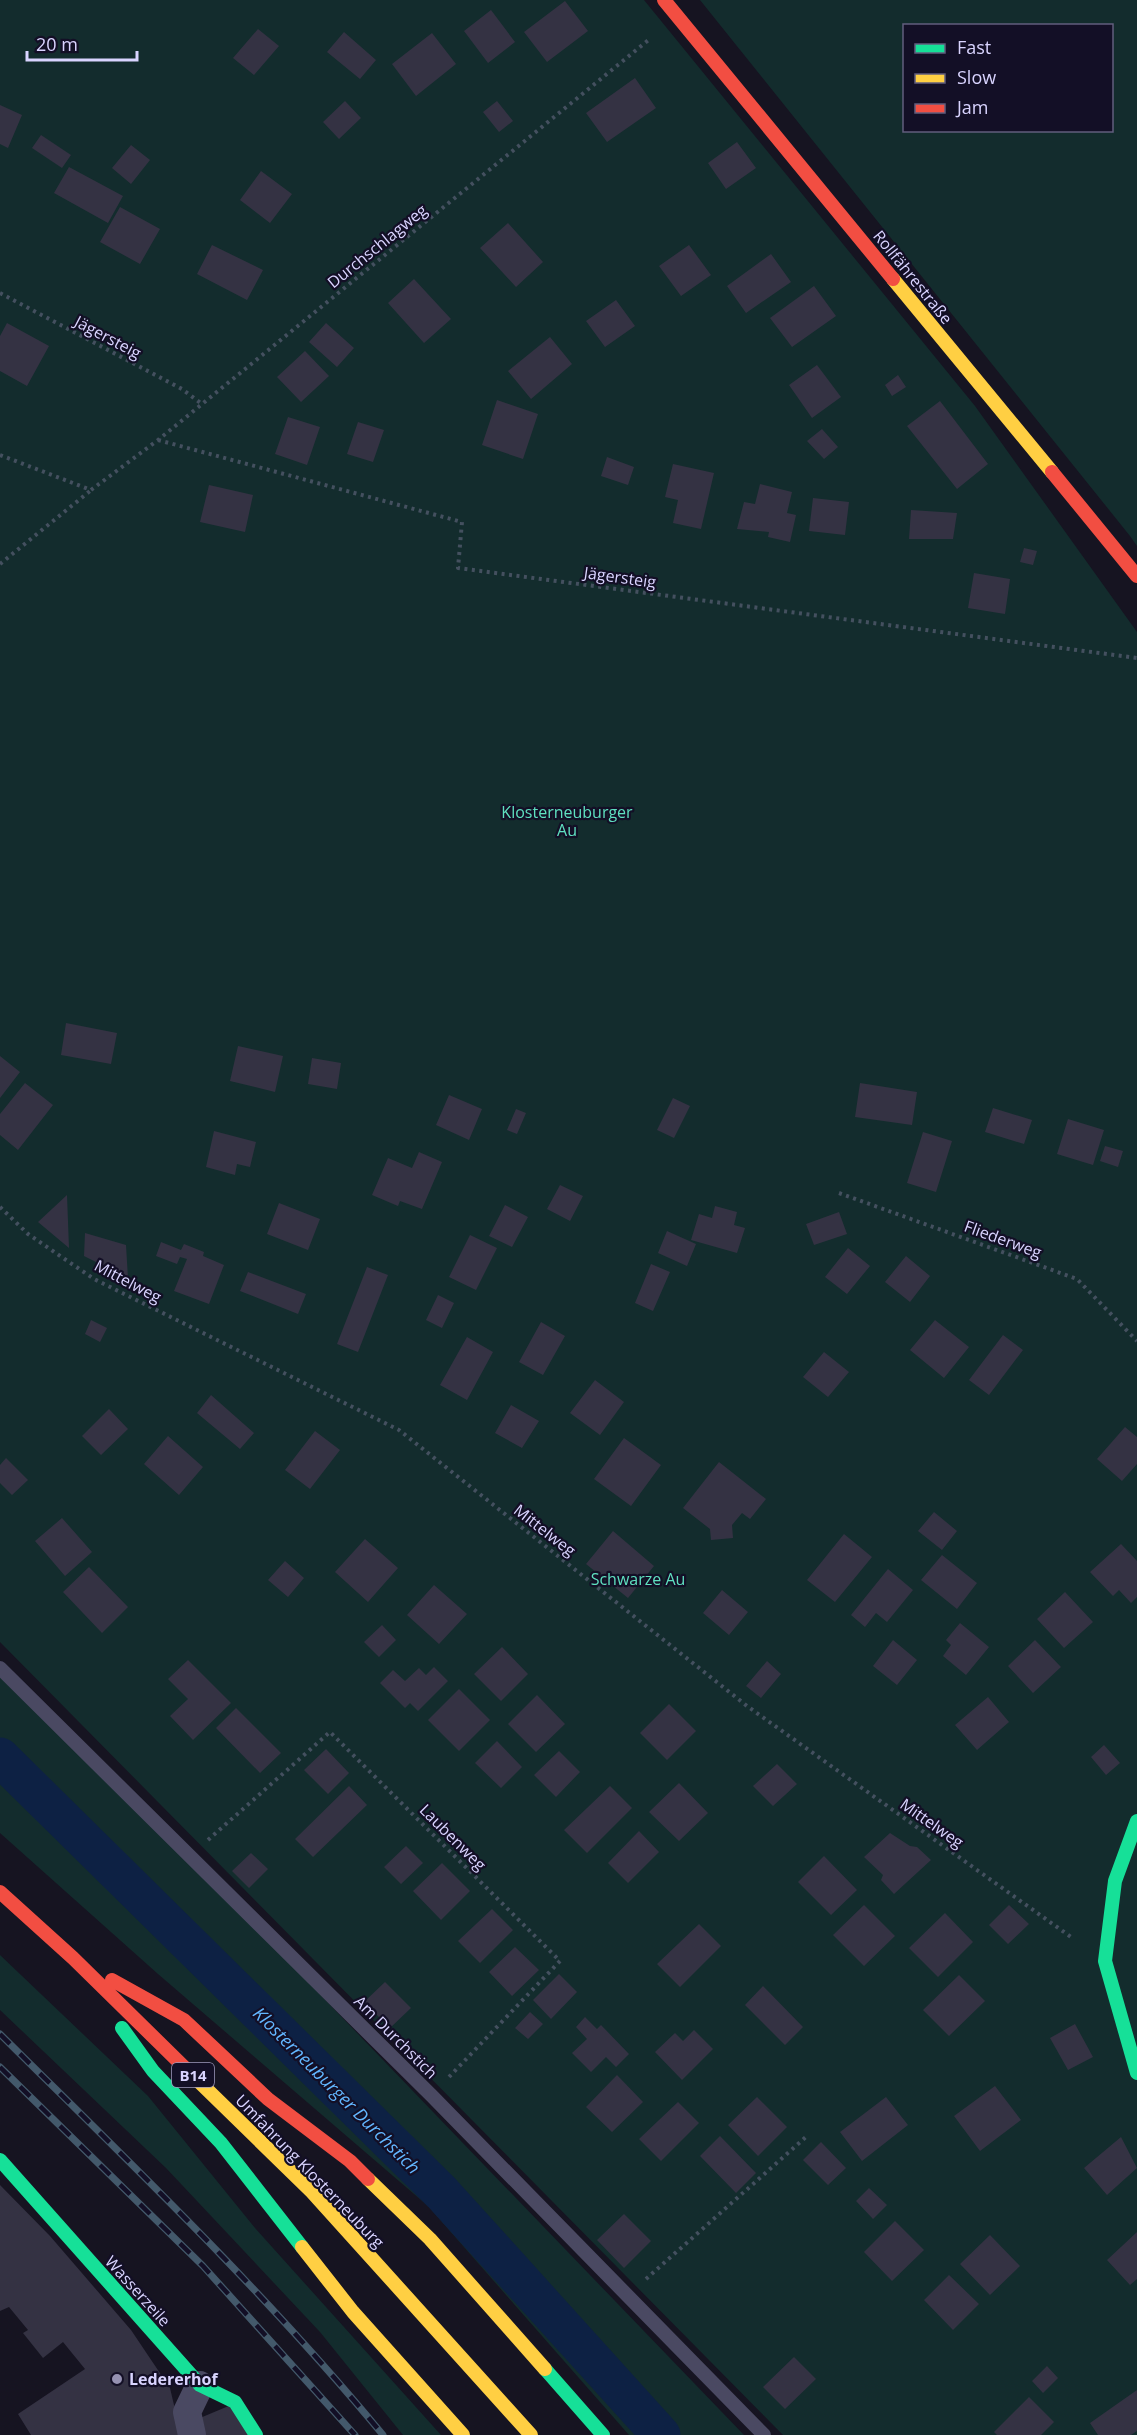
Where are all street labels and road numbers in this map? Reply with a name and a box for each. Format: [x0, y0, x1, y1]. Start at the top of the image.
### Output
street label: Durchschlagweg [323, 199, 432, 293]
street label: Rollfährestraße [868, 225, 958, 329]
street label: Jägersteig [69, 309, 145, 364]
street label: Jägersteig [581, 561, 658, 593]
street label: Fliederweg [961, 1215, 1045, 1263]
street label: Mittelweg [91, 1254, 166, 1308]
street label: Mittelweg [509, 1499, 581, 1561]
street label: Mittelweg [896, 1793, 968, 1853]
street label: Laubenweg [415, 1799, 491, 1875]
street label: Am Durchstich [350, 1991, 442, 2083]
road number: B14 [172, 2063, 214, 2087]
street label: Umfahrung Klosterneuburg [231, 2090, 389, 2253]
street label: Wasserzeile [100, 2251, 176, 2331]

